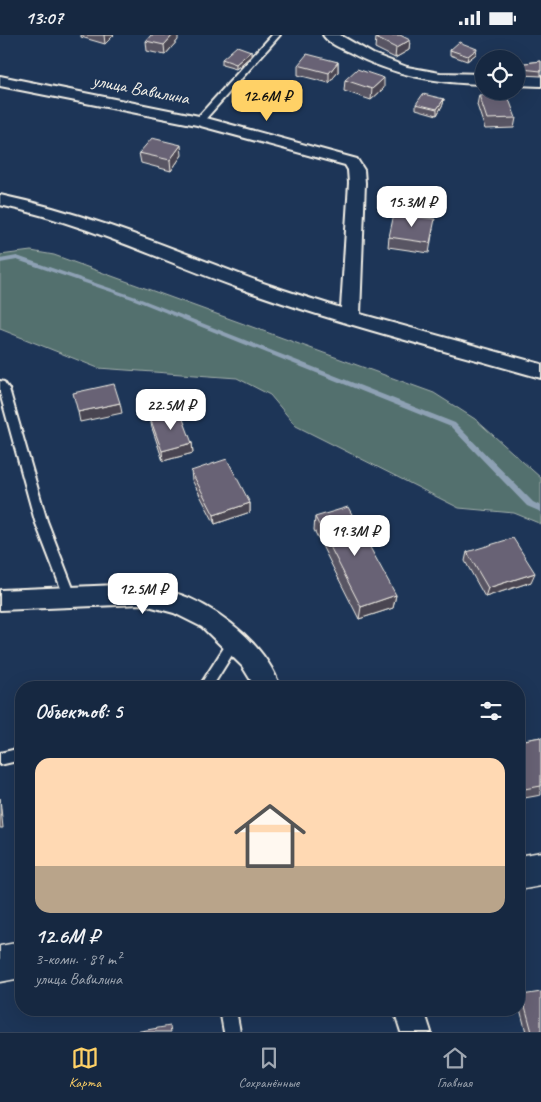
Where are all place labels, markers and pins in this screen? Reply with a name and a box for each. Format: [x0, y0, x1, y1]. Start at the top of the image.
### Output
pin: 12.6M ₽ [221, 79, 313, 122]
pin: 15.3M ₽ [366, 185, 458, 228]
pin: 22.5M ₽ [125, 389, 217, 431]
pin: 19.3M ₽ [309, 515, 401, 557]
pin: 12.5M ₽ [97, 573, 189, 615]

